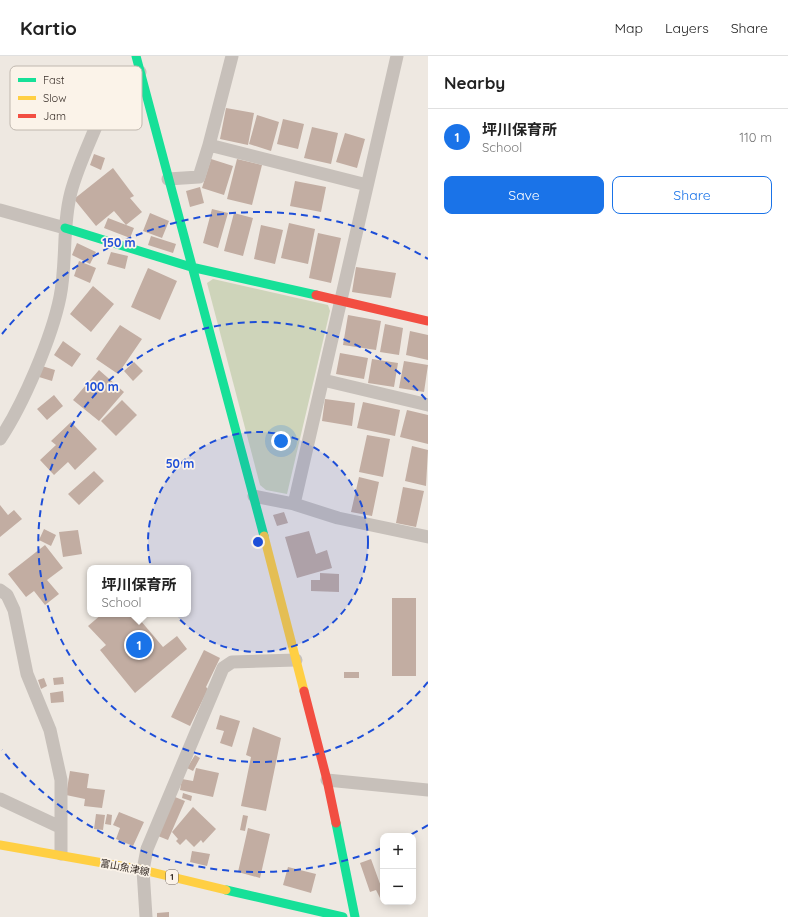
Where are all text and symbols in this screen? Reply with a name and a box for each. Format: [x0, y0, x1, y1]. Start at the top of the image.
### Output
text: Kartio [20, 16, 77, 40]
text: Map [614, 19, 643, 37]
text: Layers [665, 19, 709, 37]
text: Share [731, 19, 768, 37]
legend [10, 66, 142, 130]
text: Nearby [444, 72, 505, 93]
text: Fast [43, 73, 65, 87]
text: Slow [43, 91, 67, 105]
text: Jam [43, 109, 66, 123]
text: 坪川保育所 [482, 120, 557, 139]
text: 1 [454, 129, 460, 145]
text: 110 m [739, 129, 772, 145]
text: School [482, 139, 522, 155]
button: Save [444, 176, 604, 214]
button: Share [612, 176, 772, 214]
text: 150 m [102, 235, 136, 250]
text: 100 m [85, 379, 119, 394]
your location [271, 431, 291, 451]
text: 50 m [166, 456, 194, 471]
centre of rings [251, 535, 265, 549]
popup [87, 565, 191, 617]
text: 坪川保育所 [101, 575, 177, 594]
text: School [101, 594, 142, 610]
pin: 1 [126, 630, 152, 660]
map controls [380, 833, 416, 905]
button: + [380, 833, 416, 869]
street label: 富山魚津線 [99, 856, 151, 879]
button: − [380, 869, 416, 905]
road number: 1 [166, 870, 178, 884]

